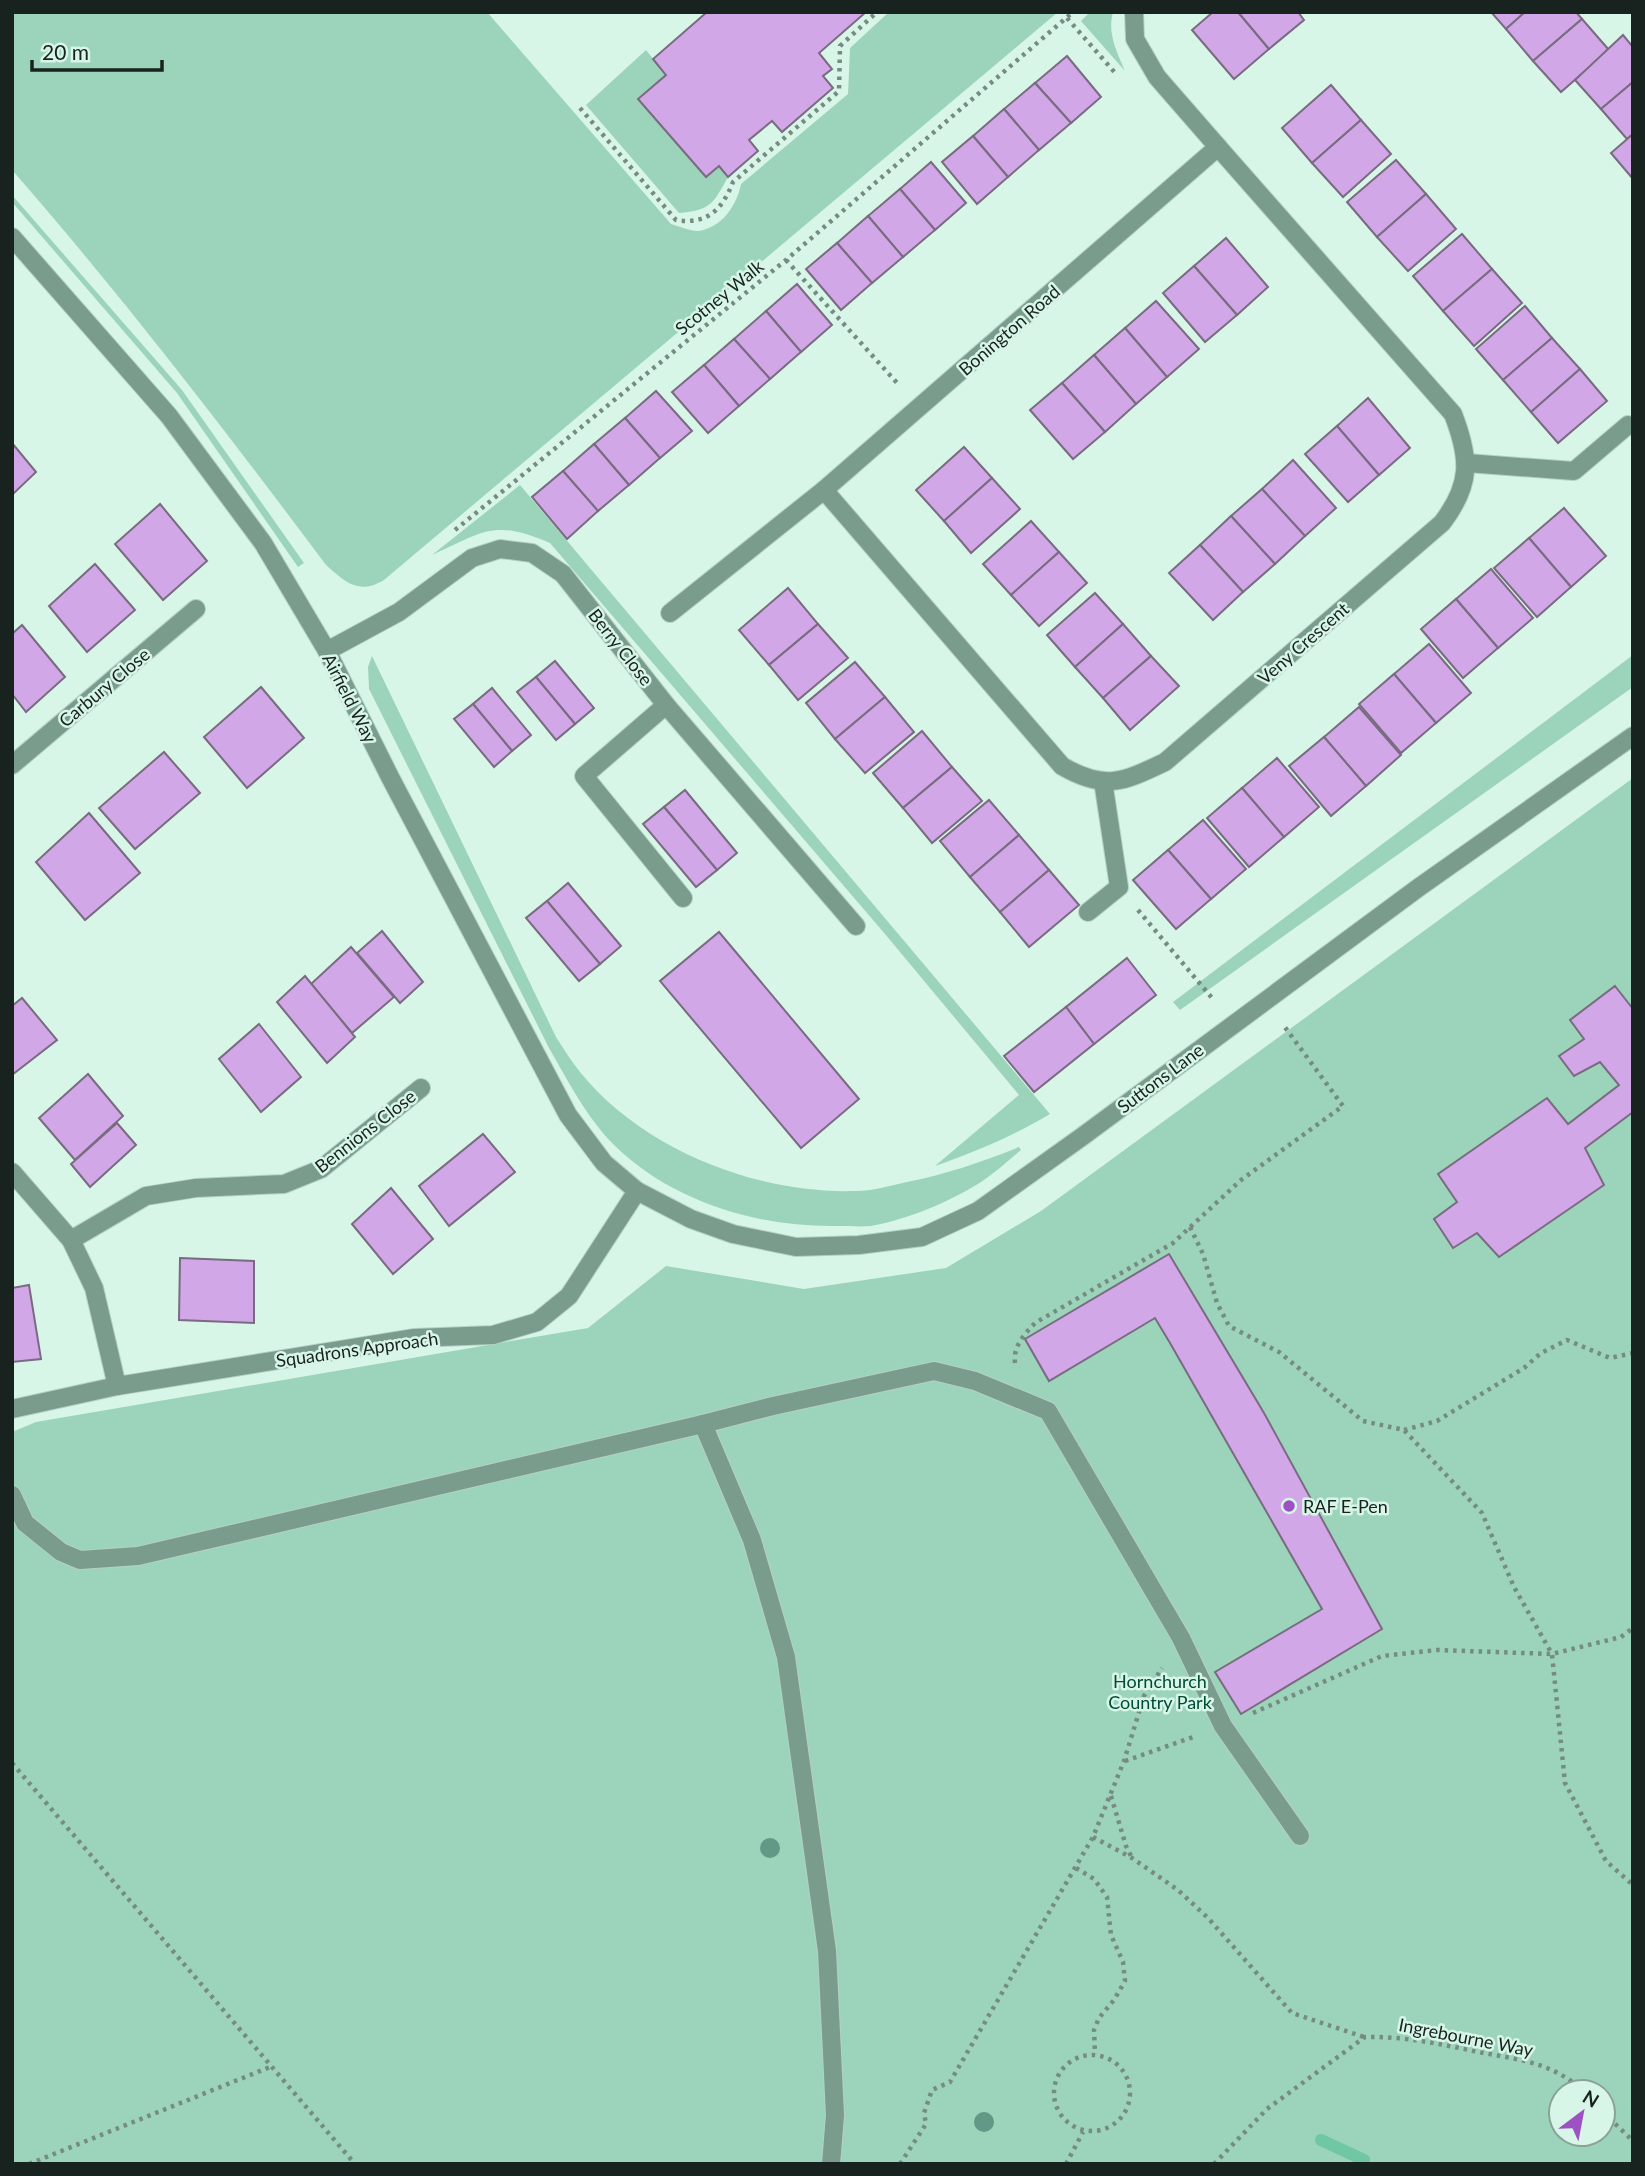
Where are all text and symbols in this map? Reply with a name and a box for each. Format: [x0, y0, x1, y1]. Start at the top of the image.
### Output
scale bar [32, 28, 161, 72]
text: 20 m [42, 39, 89, 64]
street label: Scotney Walk [670, 254, 768, 339]
street label: Bonington Road [954, 280, 1064, 380]
street label: Veny Crescent [1253, 597, 1353, 688]
street label: Berry Close [584, 604, 658, 690]
street label: Carbury Close [54, 643, 154, 731]
street label: Airfield Way [318, 650, 382, 747]
street label: Suttons Lane [1113, 1038, 1207, 1118]
street label: Bennions Close [310, 1085, 420, 1177]
street label: Squadrons Approach [275, 1327, 439, 1371]
place label: RAF E-Pen [1303, 1495, 1388, 1517]
marker: RAF E-Pen [1281, 1498, 1297, 1514]
park label: Hornchurch Country Park [1108, 1670, 1213, 1713]
street label: Ingrebourne Way [1397, 2013, 1536, 2061]
north arrow [1547, 2078, 1617, 2148]
text: N [1579, 2085, 1604, 2112]

